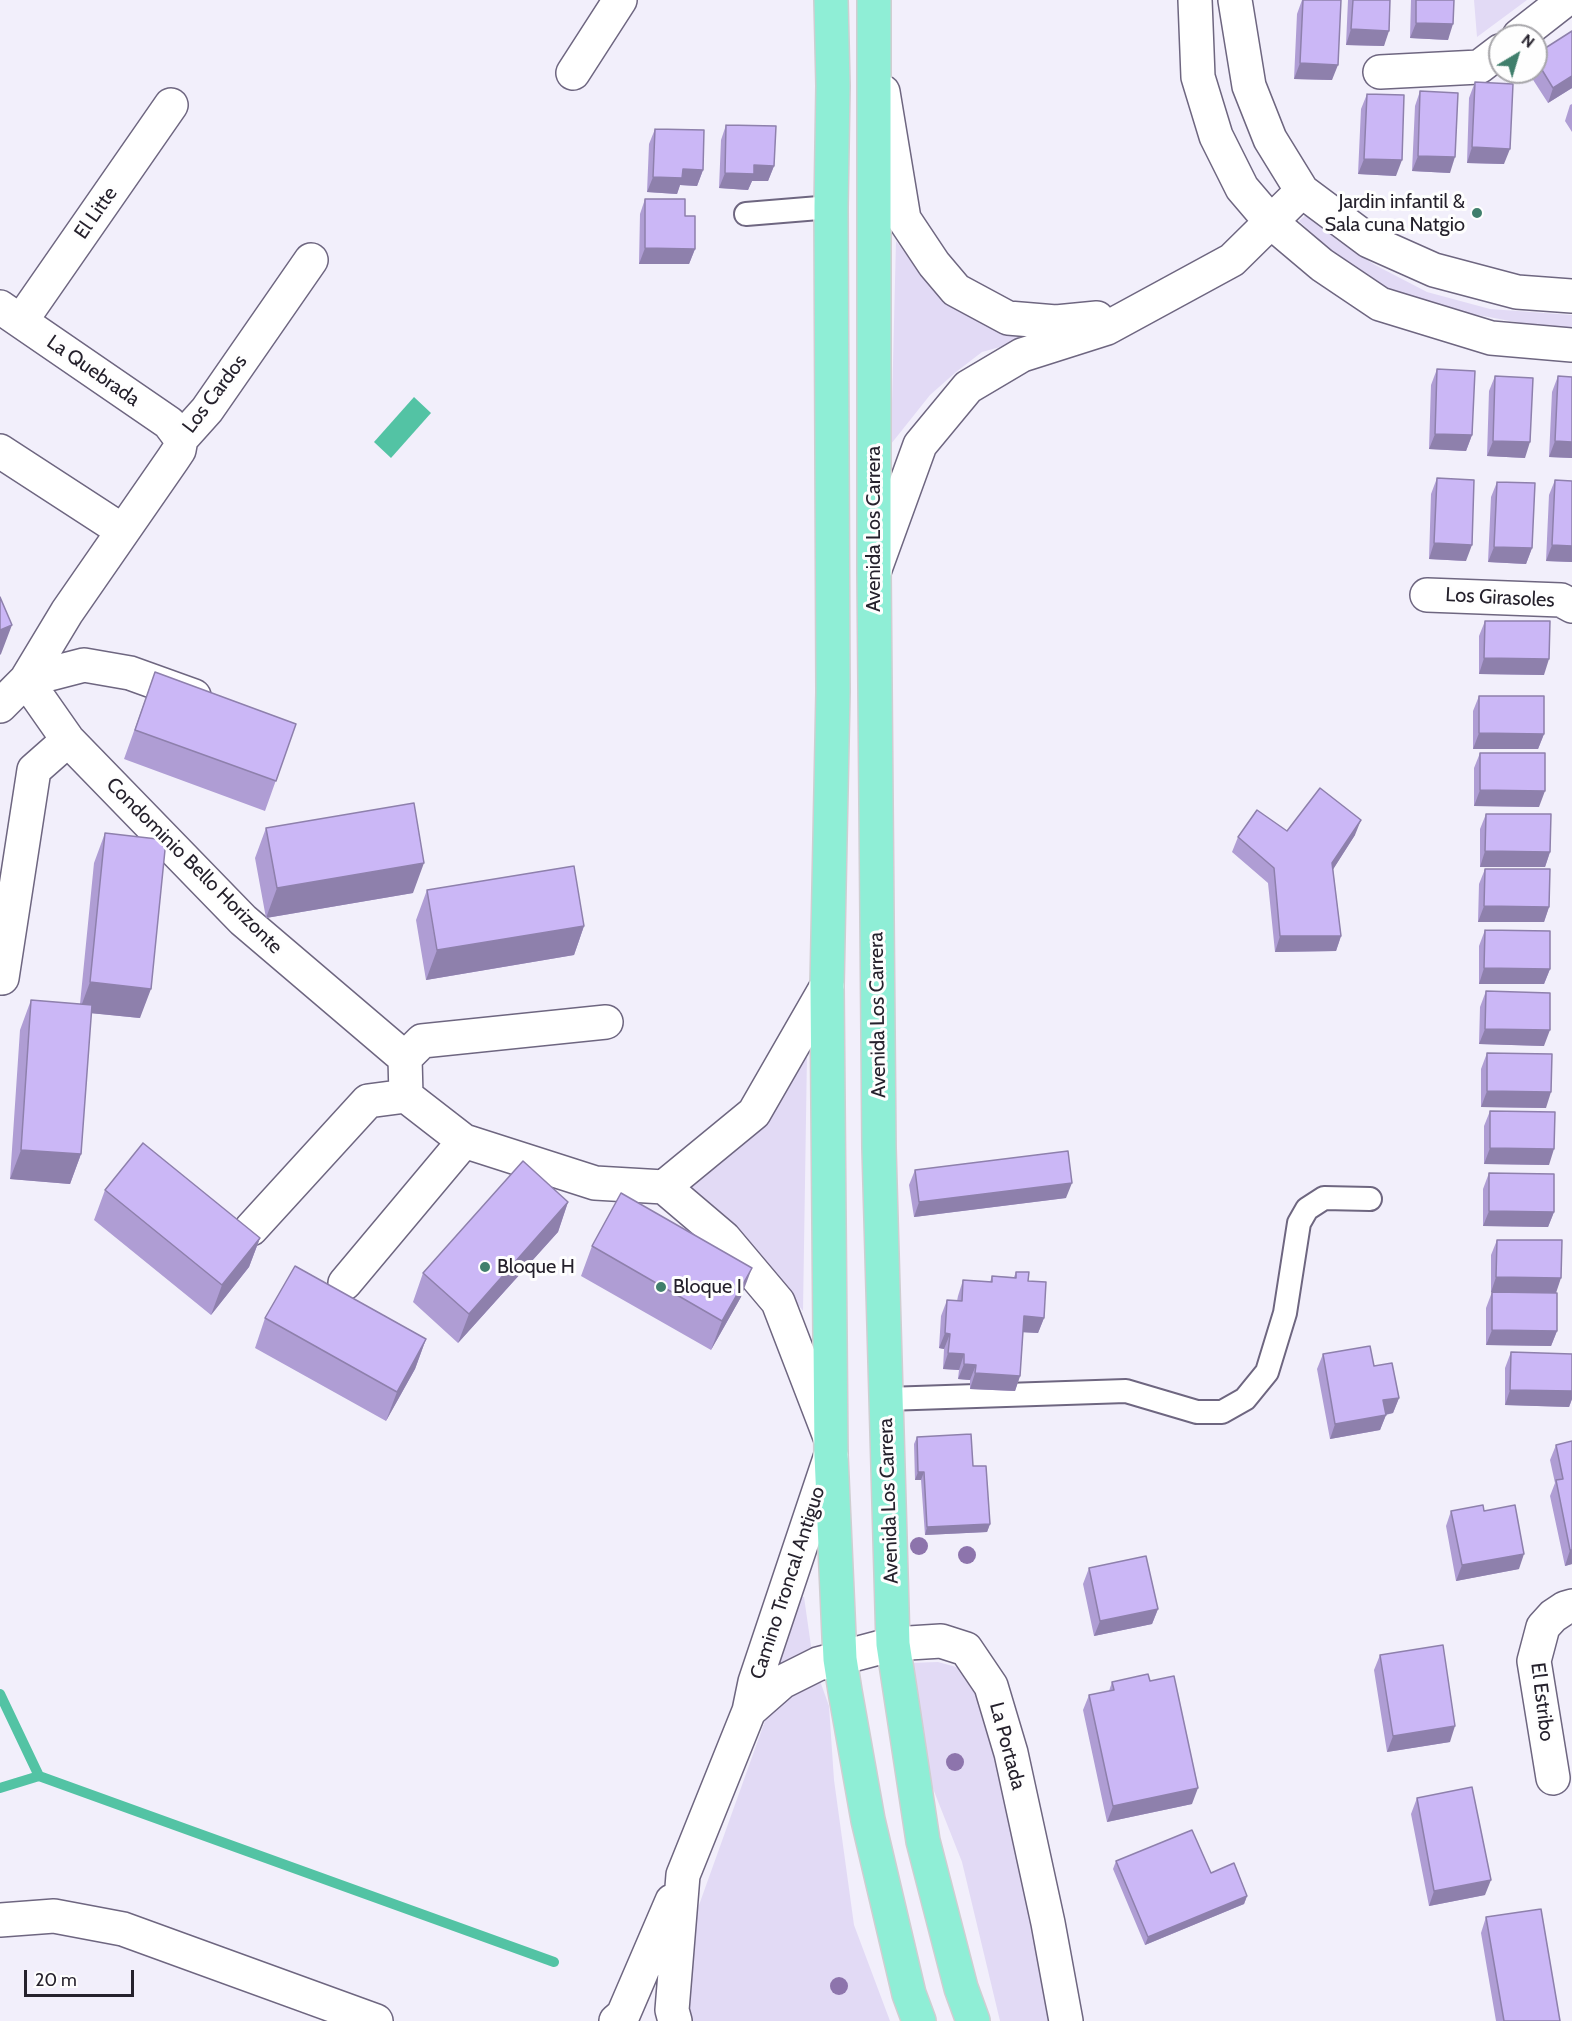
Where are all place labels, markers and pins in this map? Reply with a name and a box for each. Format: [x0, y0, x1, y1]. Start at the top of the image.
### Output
place label: Jardin infantil & Sala cuna Natgio [1324, 190, 1465, 237]
marker: Jardin infantil & Sala cuna Natgio [1470, 206, 1484, 220]
place label: Bloque H [497, 1255, 575, 1279]
marker: Bloque H [478, 1260, 492, 1274]
place label: Bloque I [673, 1275, 742, 1299]
marker: Bloque I [654, 1280, 668, 1294]

